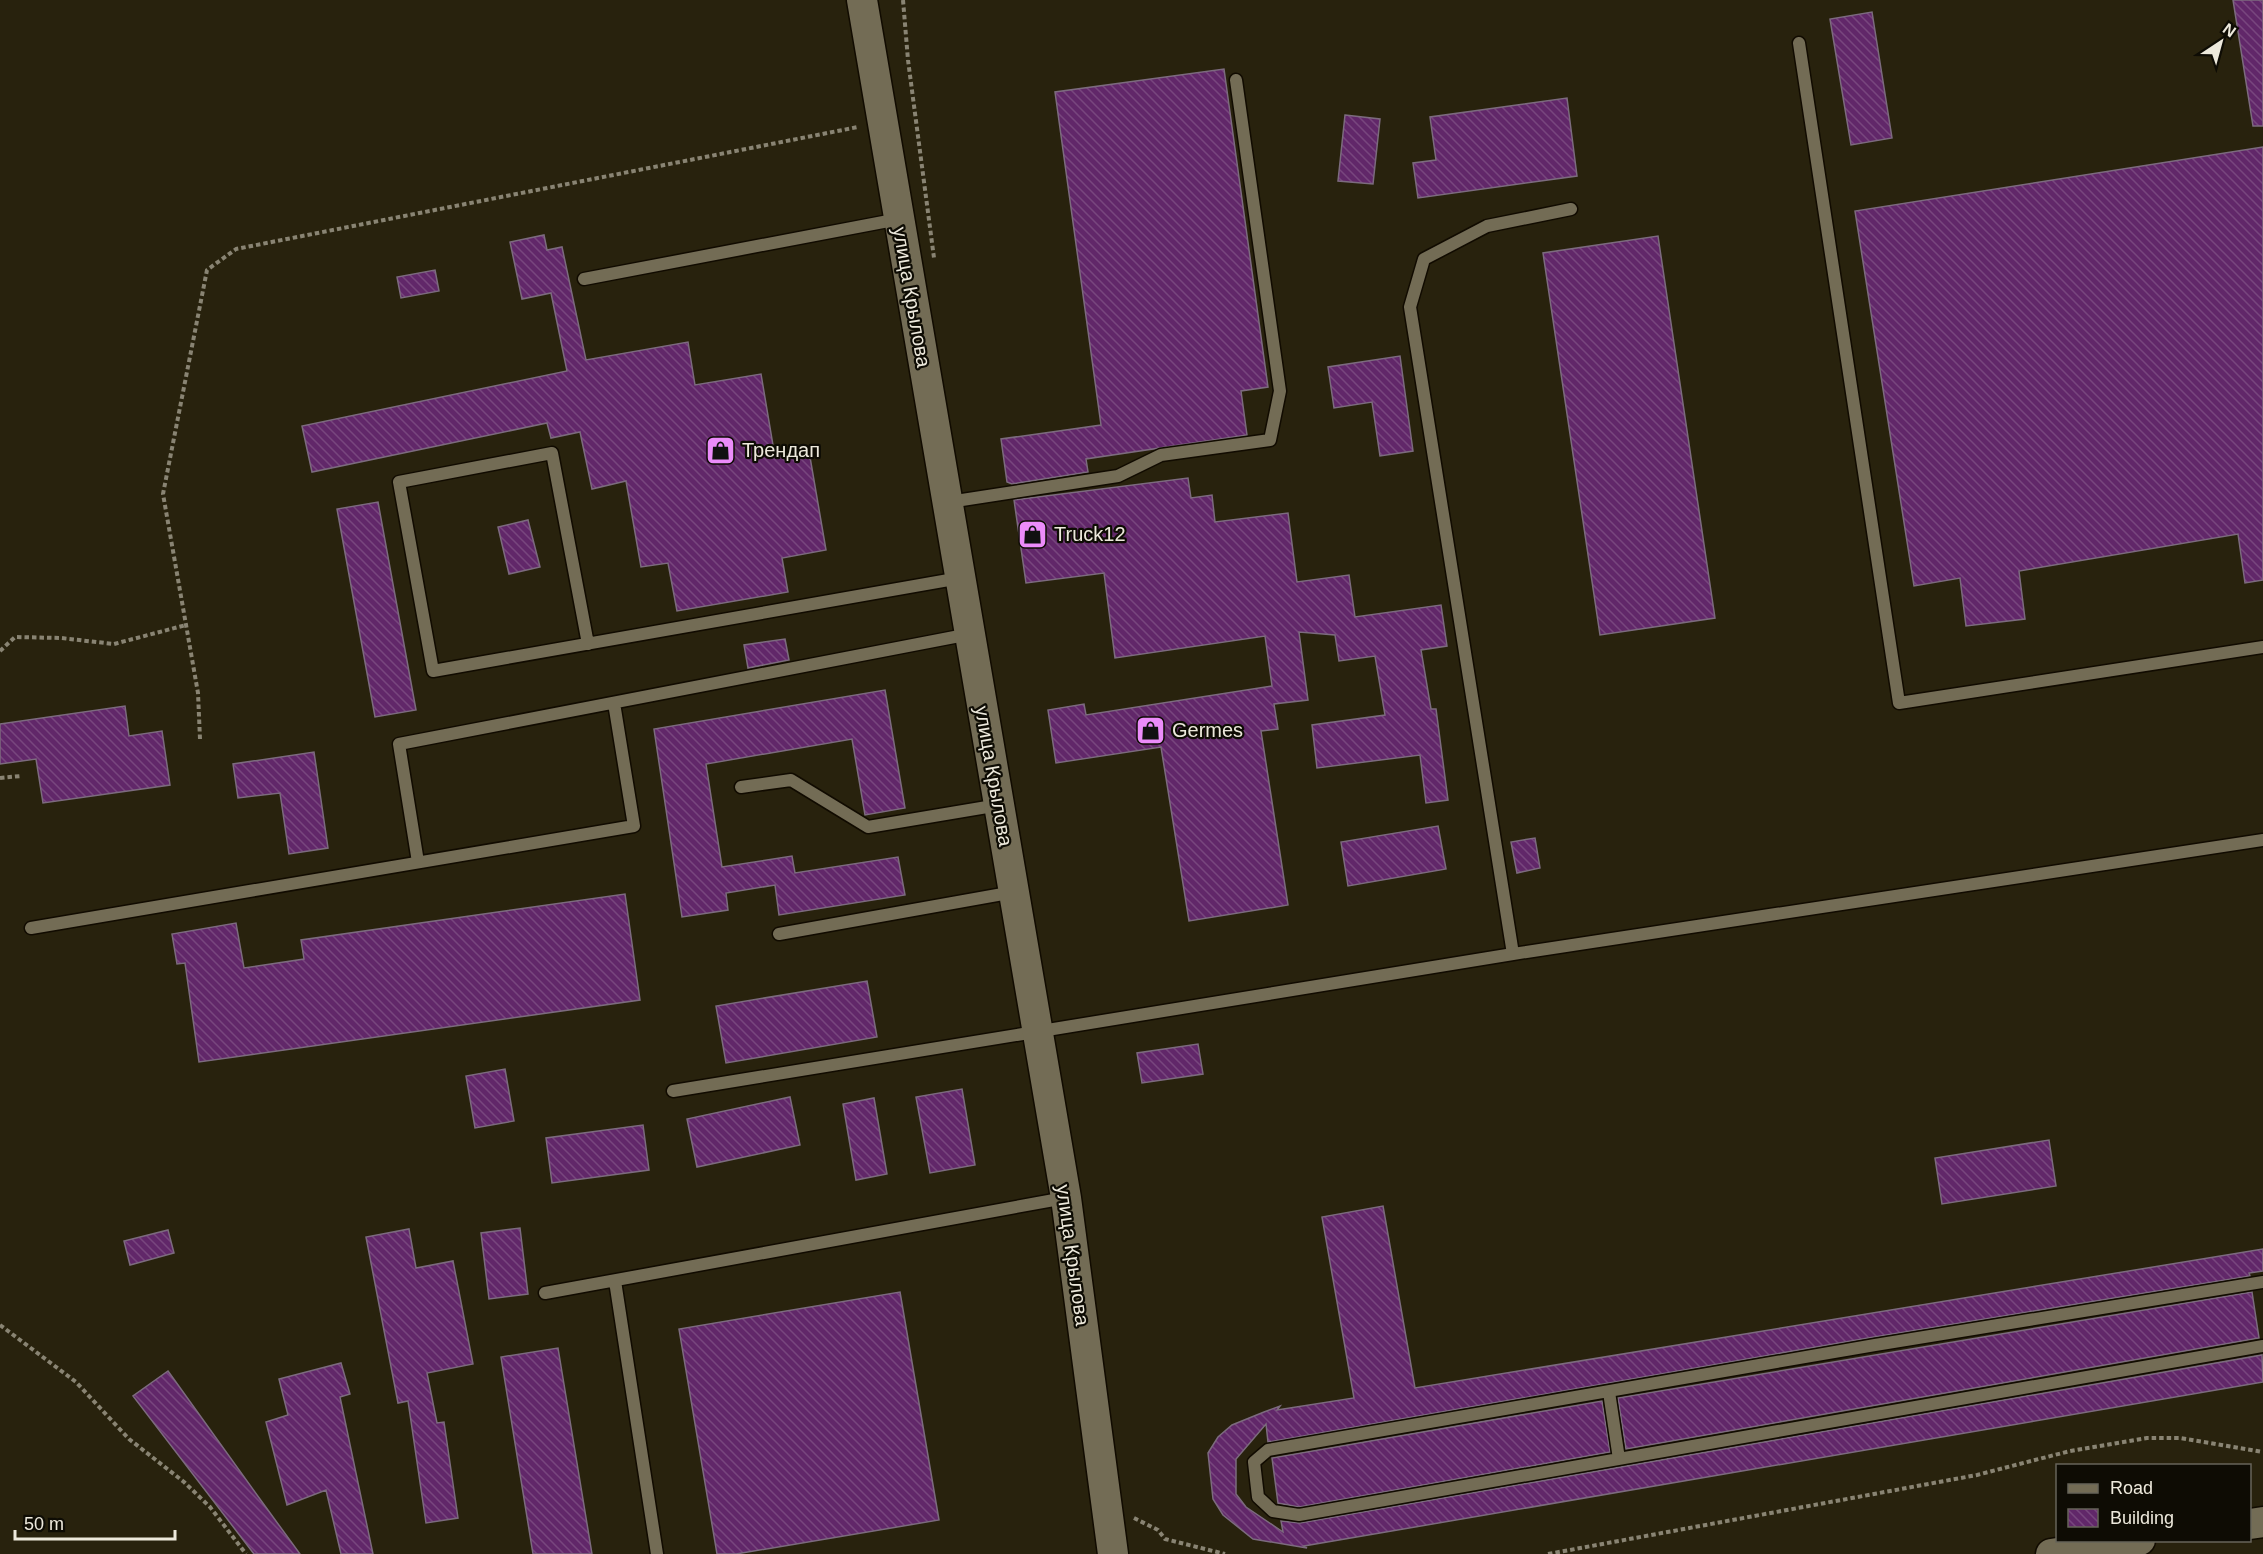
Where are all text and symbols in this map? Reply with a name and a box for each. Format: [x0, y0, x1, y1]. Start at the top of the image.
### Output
north arrow [2191, 12, 2251, 72]
text: N [2220, 20, 2239, 41]
street label: улица Крылова [889, 225, 935, 370]
shop icon: Трендап [705, 434, 737, 466]
place label: Трендап [742, 439, 820, 461]
shop icon: Truck12 [1017, 518, 1049, 550]
place label: Truck12 [1054, 523, 1126, 545]
street label: улица Крылова [971, 704, 1017, 849]
shop icon: Germes [1135, 714, 1167, 746]
place label: Germes [1172, 719, 1243, 741]
street label: улица Крылова [1052, 1183, 1094, 1328]
legend [2056, 1464, 2251, 1542]
text: Road [2110, 1478, 2153, 1498]
scale bar [15, 1503, 176, 1541]
text: Building [2110, 1508, 2174, 1528]
text: 50 m [24, 1514, 64, 1534]

